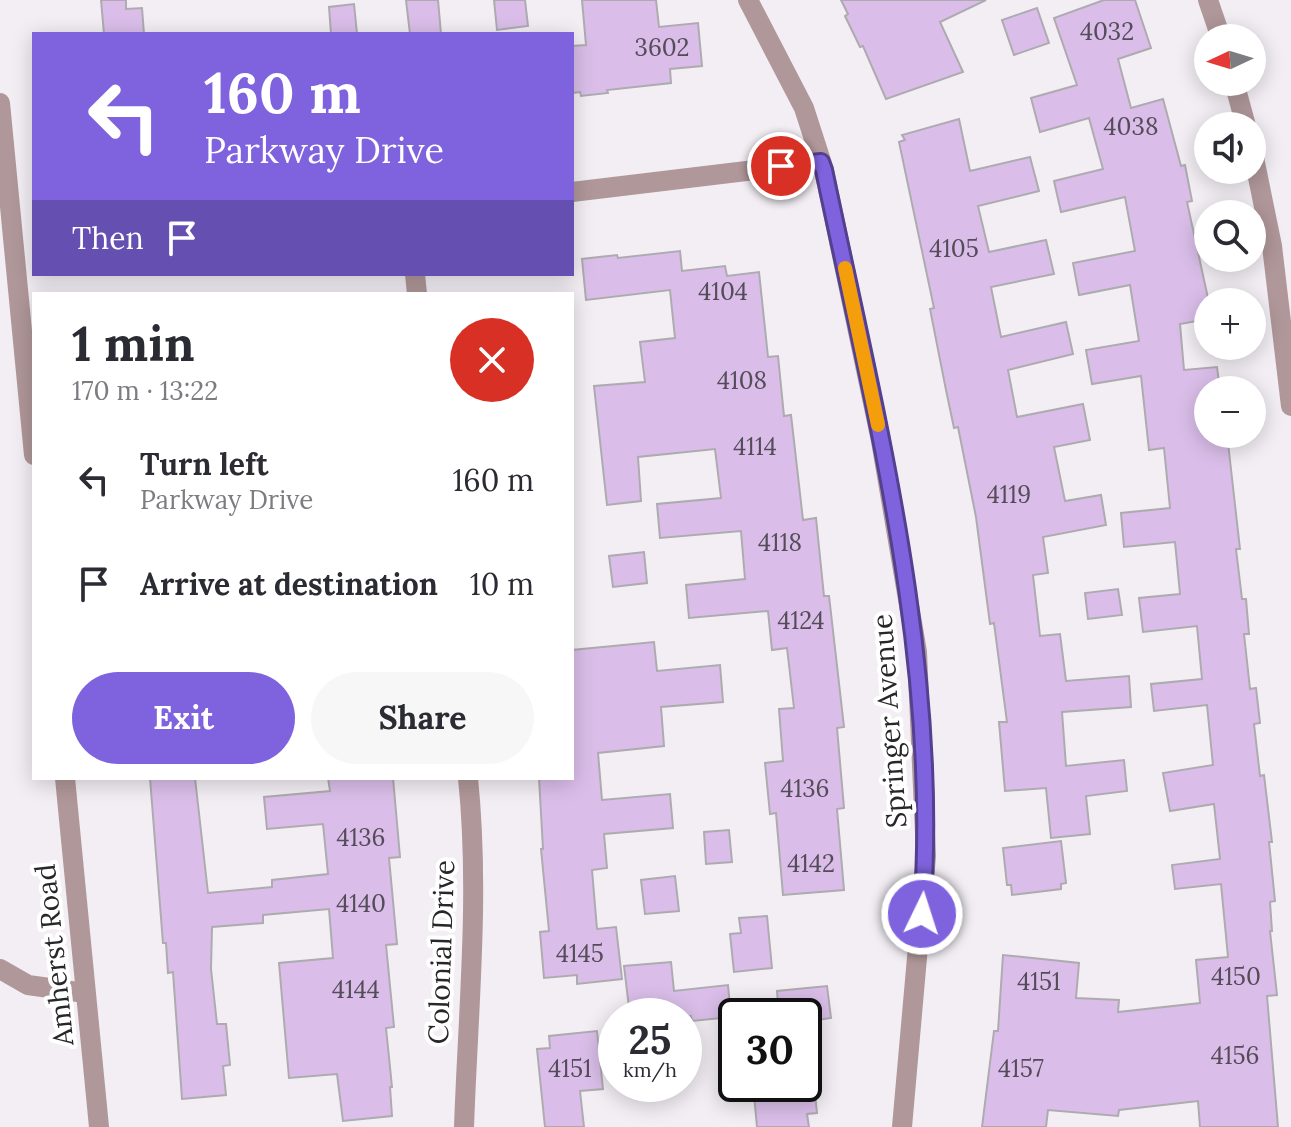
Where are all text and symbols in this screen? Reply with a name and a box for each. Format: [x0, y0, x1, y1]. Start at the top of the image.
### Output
house number: 4032 [1080, 16, 1134, 47]
north arrow [1194, 24, 1266, 96]
map controls [1194, 24, 1266, 448]
house number: 3602 [635, 32, 689, 63]
text: 160 m [204, 57, 361, 128]
icon: left [72, 64, 176, 168]
house number: 4038 [1104, 111, 1158, 142]
button: sound [1194, 112, 1266, 184]
text: Parkway Drive [204, 127, 444, 173]
pin [747, 132, 815, 200]
icon: arrive [759, 144, 803, 188]
button: search [1194, 200, 1266, 272]
icon: arrive [160, 216, 204, 260]
text: Then [72, 219, 144, 257]
house number: 4105 [929, 233, 979, 264]
house number: 4104 [698, 276, 748, 307]
button: + [1194, 288, 1266, 360]
text: 1 min [72, 313, 195, 374]
button: close [450, 318, 534, 402]
house number: 4108 [717, 365, 767, 396]
text: 170 m · 13:22 [72, 374, 218, 407]
button: − [1194, 376, 1266, 448]
house number: 4114 [733, 431, 777, 462]
text: Turn left [140, 445, 268, 483]
icon: left [72, 458, 116, 502]
text: 160 m [452, 461, 534, 499]
house number: 4119 [987, 479, 1031, 510]
text: Parkway Drive [140, 483, 313, 516]
house number: 4118 [758, 527, 802, 558]
icon: arrive [72, 562, 116, 606]
text: Arrive at destination [140, 565, 438, 603]
text: 10 m [470, 565, 534, 603]
house number: 4124 [777, 605, 825, 636]
street label: Springer Avenue [864, 613, 914, 829]
button: Exit [72, 672, 295, 764]
button: Share [311, 672, 534, 764]
house number: 4136 [781, 773, 829, 804]
house number: 4136 [337, 822, 385, 853]
house number: 4142 [787, 848, 835, 879]
street label: Colonial Drive [420, 859, 462, 1045]
street label: Amherst Road [27, 862, 82, 1049]
position arrow [880, 872, 964, 956]
house number: 4140 [336, 888, 386, 919]
house number: 4145 [556, 938, 604, 969]
house number: 4150 [1211, 961, 1261, 992]
house number: 4151 [1017, 966, 1061, 997]
house number: 4144 [332, 974, 380, 1005]
speed limit sign: 30 [718, 998, 822, 1102]
text: 25 [629, 1014, 671, 1065]
house number: 4156 [1211, 1040, 1259, 1071]
house number: 4151 [548, 1053, 592, 1084]
house number: 4157 [998, 1053, 1044, 1084]
text: km/h [623, 1057, 677, 1082]

